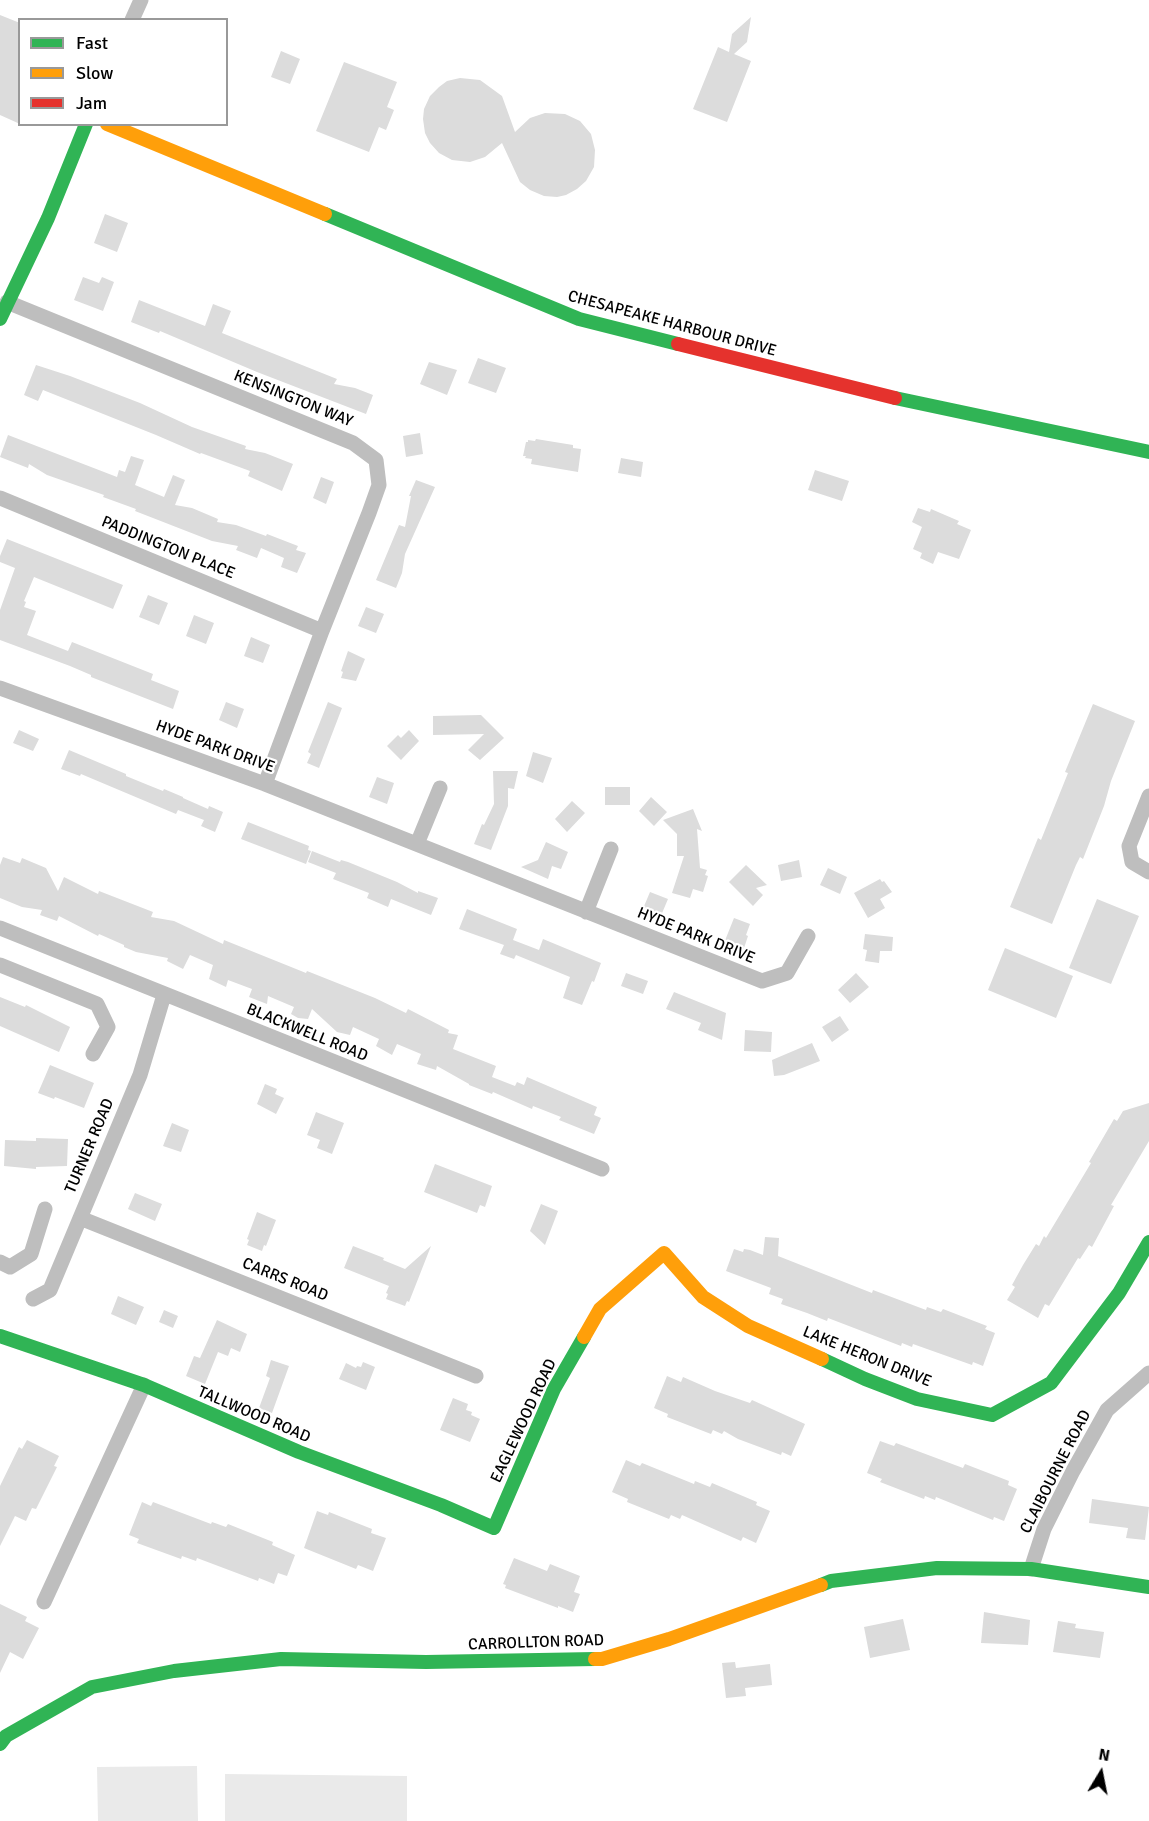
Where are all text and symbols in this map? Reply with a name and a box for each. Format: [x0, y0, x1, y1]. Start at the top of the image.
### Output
legend [18, 18, 228, 126]
text: Fast [76, 32, 108, 54]
text: Slow [76, 62, 113, 84]
text: Jam [76, 92, 107, 114]
street label: CHESAPEAKE HARBOUR DRIVE [566, 287, 778, 361]
street label: KENSINGTON WAY [231, 366, 355, 432]
street label: PADDINGTON PLACE [98, 512, 238, 584]
street label: HYDE PARK DRIVE [153, 717, 277, 777]
street label: HYDE PARK DRIVE [634, 904, 758, 968]
street label: BLACKWELL ROAD [244, 1000, 370, 1066]
street label: TURNER ROAD [61, 1096, 119, 1196]
street label: CARRS ROAD [239, 1254, 331, 1306]
street label: LAKE HERON DRIVE [800, 1322, 934, 1392]
street label: EAGLEWOOD ROAD [487, 1356, 561, 1486]
street label: TALLWOOD ROAD [195, 1383, 313, 1447]
street label: CLAIBOURNE ROAD [1017, 1407, 1095, 1537]
street label: CARROLLTON ROAD [468, 1631, 604, 1655]
north arrow [1071, 1743, 1131, 1803]
text: N [1097, 1744, 1111, 1766]

